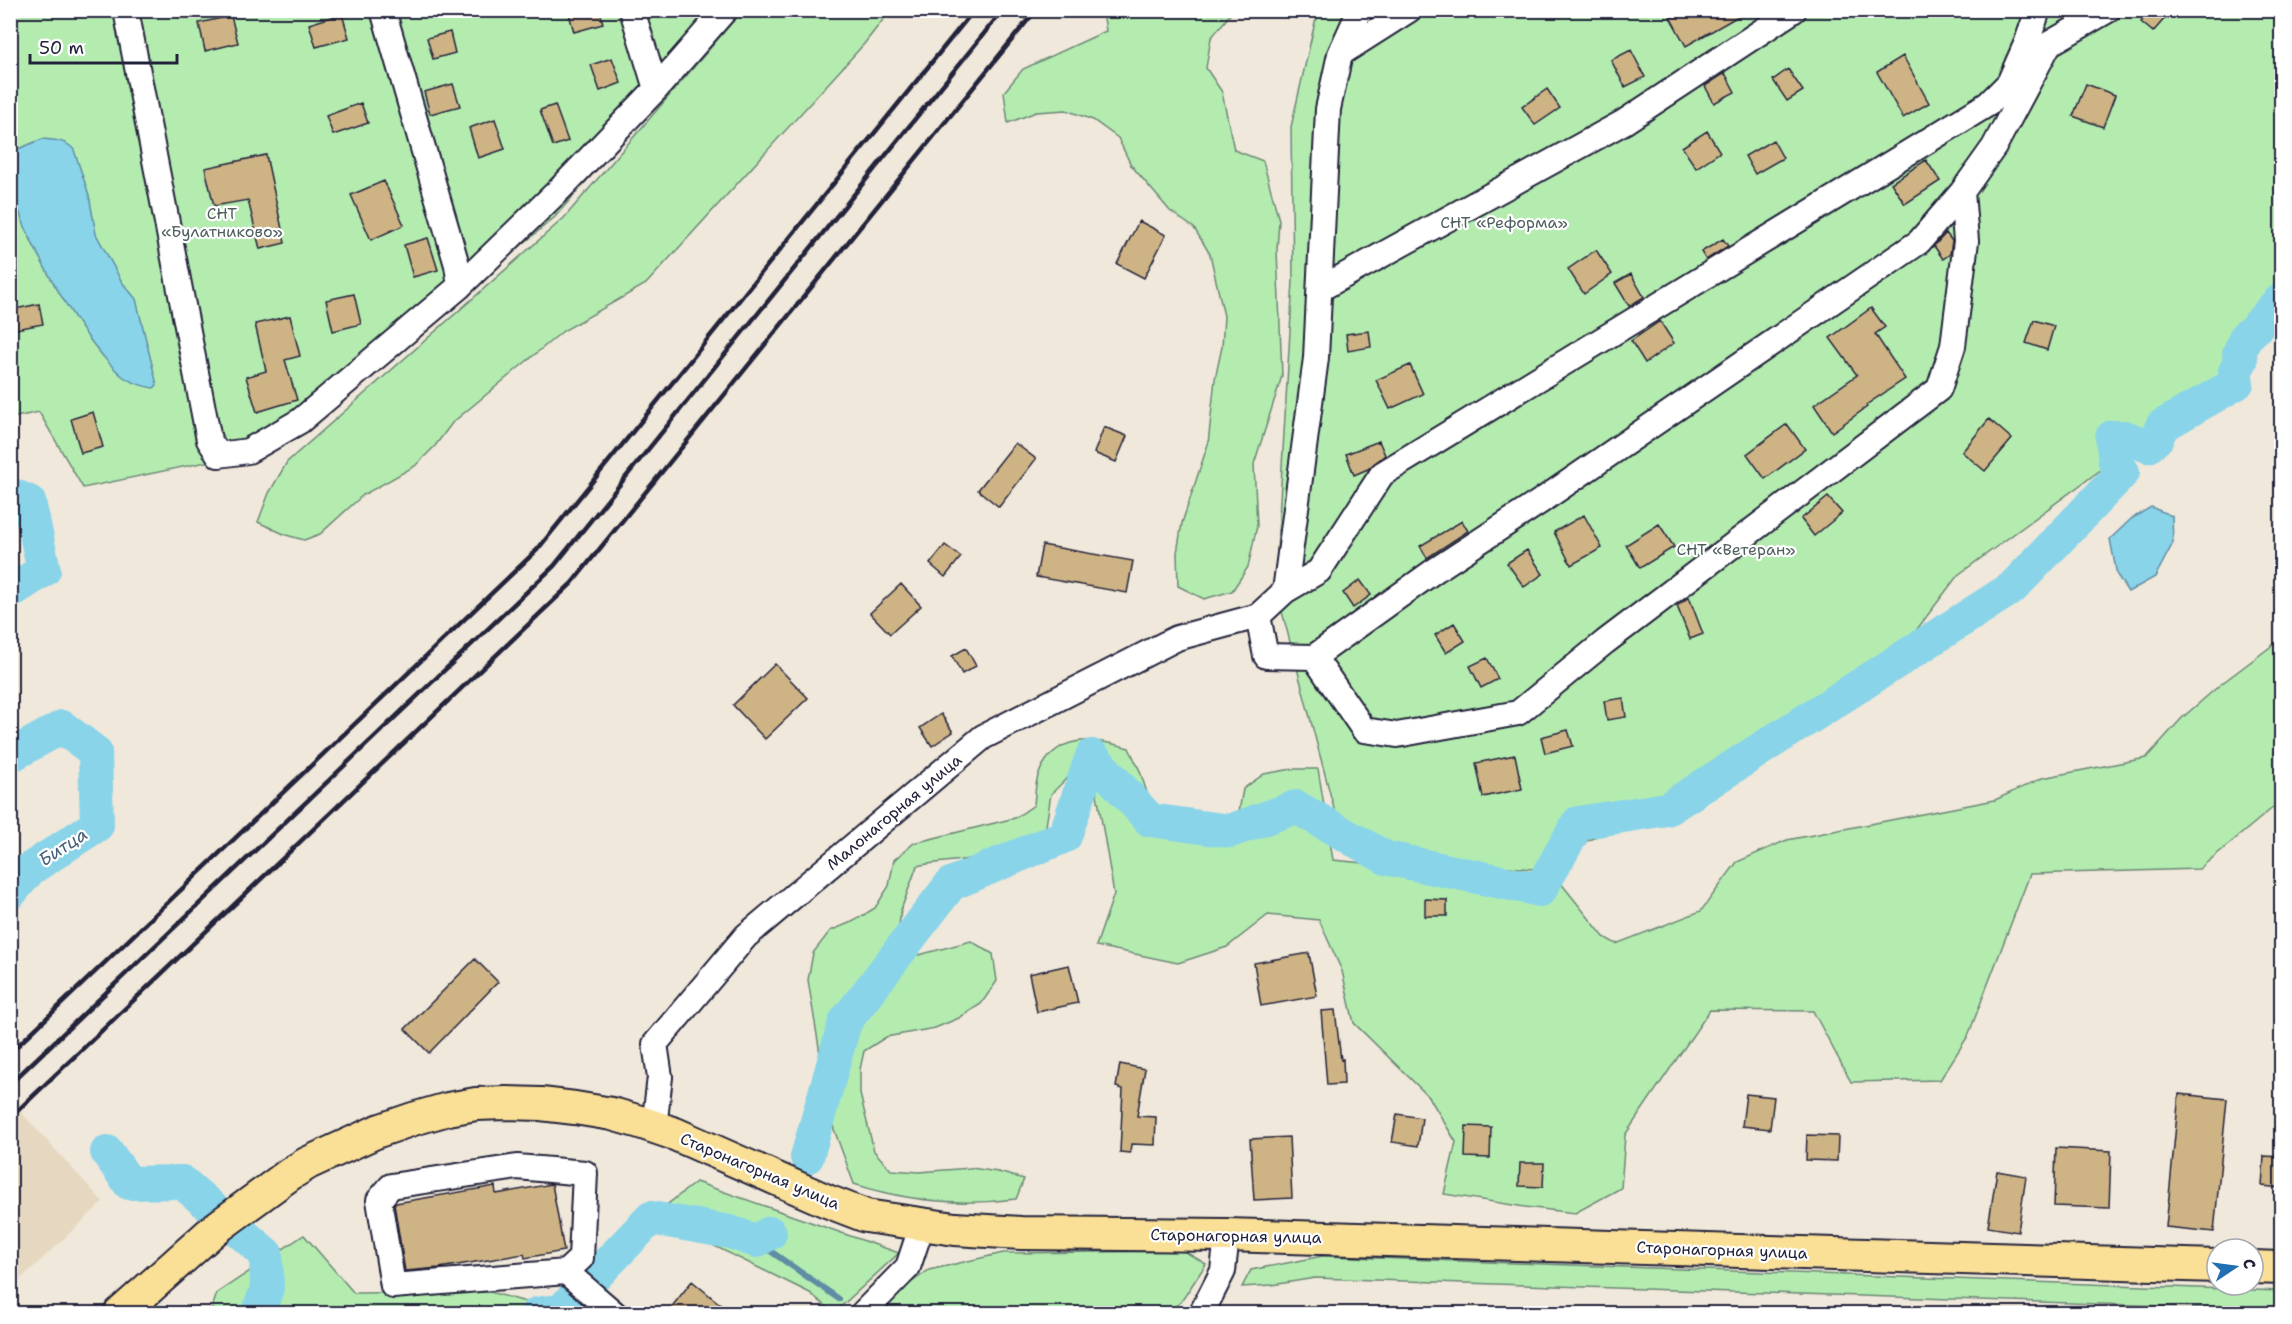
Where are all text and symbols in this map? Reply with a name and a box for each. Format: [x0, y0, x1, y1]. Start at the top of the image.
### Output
scale bar [30, 27, 177, 65]
text: 50 m [39, 36, 84, 60]
park label: СНТ «Булатниково» [161, 203, 283, 242]
park label: СНТ «Реформа» [1440, 212, 1568, 233]
park label: СНТ «Ветеран» [1677, 539, 1795, 560]
street label: Малонагорная улица [822, 749, 966, 875]
water label: Битца [34, 822, 92, 872]
street label: Старонагорная улица [677, 1128, 843, 1214]
street label: Старонагорная улица [1150, 1224, 1322, 1248]
street label: Старонагорная улица [1636, 1237, 1808, 1263]
north arrow [2205, 1237, 2265, 1297]
text: С [2238, 1257, 2261, 1271]

